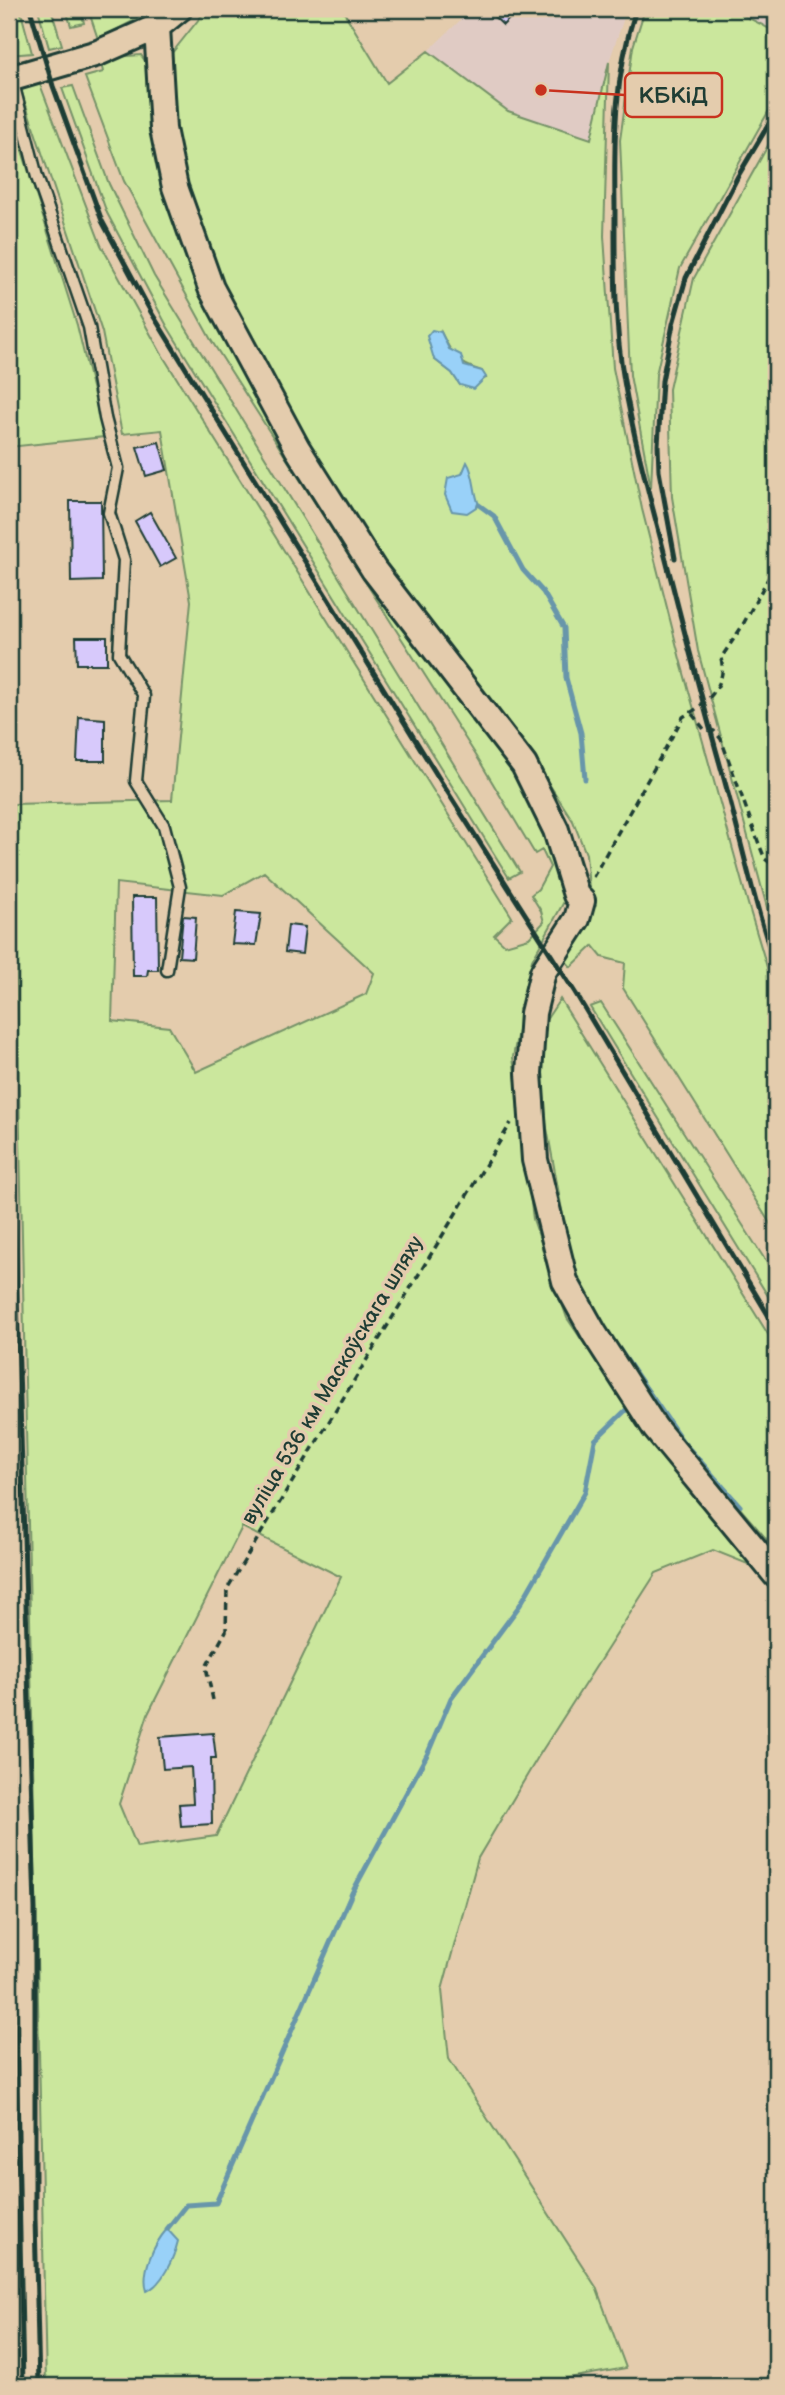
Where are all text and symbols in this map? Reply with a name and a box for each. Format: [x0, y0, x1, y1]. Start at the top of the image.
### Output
callout: КБКіД [625, 73, 722, 117]
text: КБКіД [638, 82, 708, 110]
street label: вуліца 536 км Маскоўскага шляху [236, 1231, 429, 1529]

